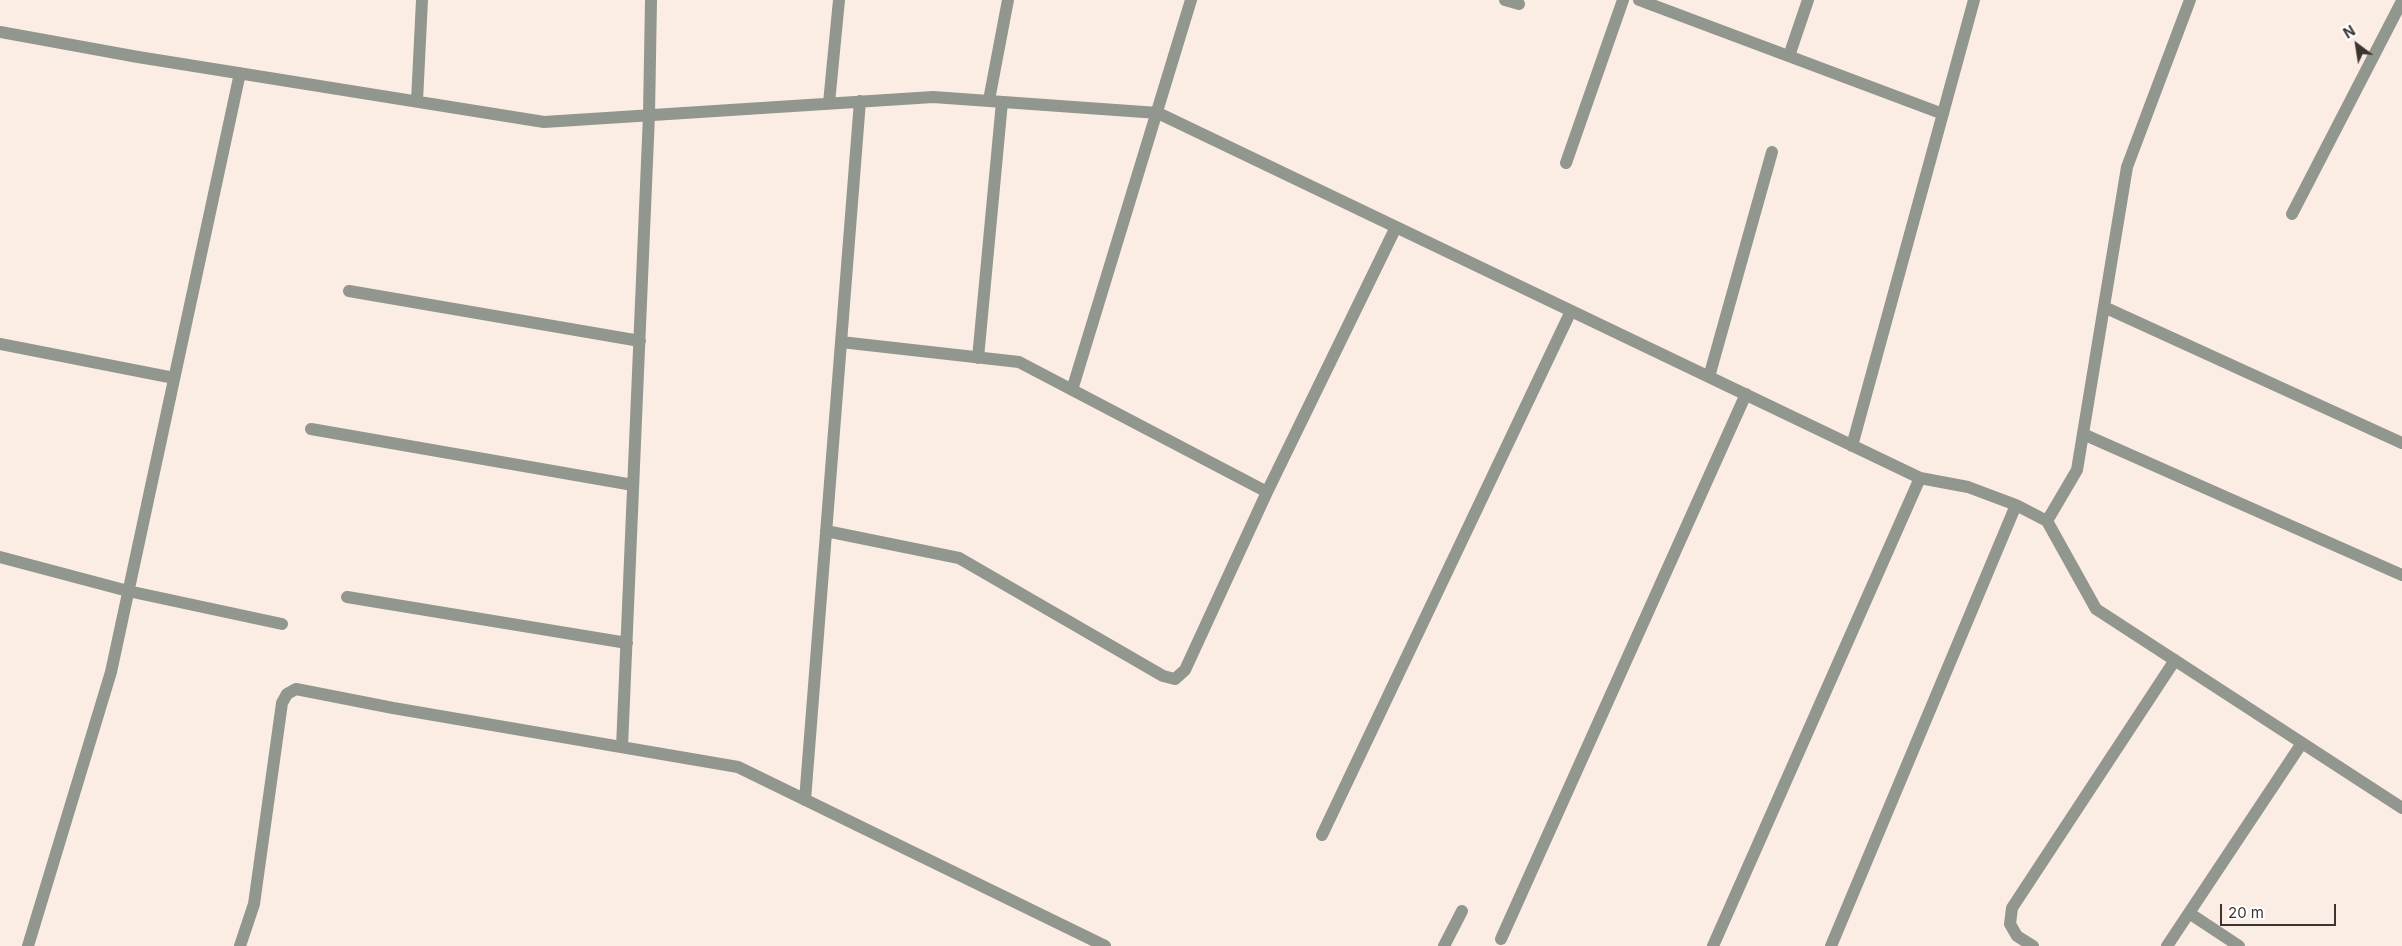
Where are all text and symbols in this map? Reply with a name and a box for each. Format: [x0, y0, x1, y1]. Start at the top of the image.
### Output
north arrow [2332, 20, 2382, 70]
text: N [2340, 22, 2358, 42]
scale bar [2222, 894, 2338, 926]
text: 20 m [2228, 903, 2264, 922]

